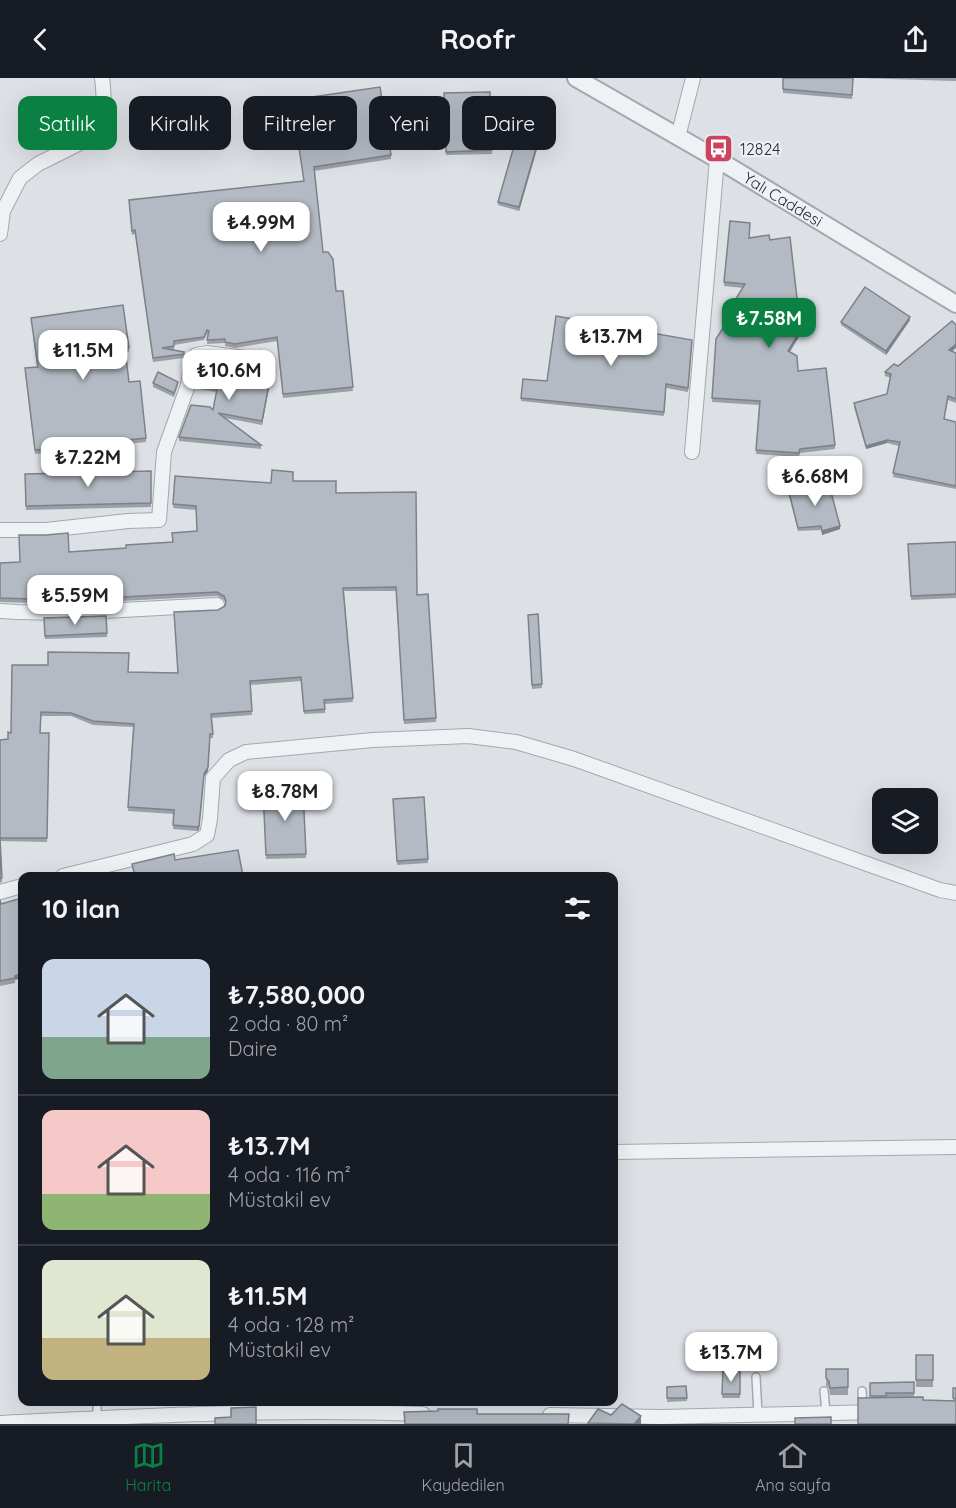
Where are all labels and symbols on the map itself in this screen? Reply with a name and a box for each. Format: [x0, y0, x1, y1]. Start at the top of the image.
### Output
bus stop icon: 12824 [703, 133, 735, 165]
place label: 12824 [740, 139, 780, 159]
street label: Yalı Caddesi [740, 167, 826, 231]
pin: ₺4.99M [212, 202, 310, 253]
pin: ₺7.58M [720, 298, 818, 349]
pin: ₺13.7M [562, 316, 660, 367]
pin: ₺11.5M [34, 330, 132, 381]
pin: ₺10.6M [180, 350, 278, 401]
pin: ₺7.22M [39, 437, 137, 488]
pin: ₺6.68M [766, 456, 864, 507]
pin: ₺5.59M [26, 575, 124, 626]
pin: ₺8.78M [236, 771, 334, 822]
pin: ₺13.7M [682, 1332, 780, 1383]

